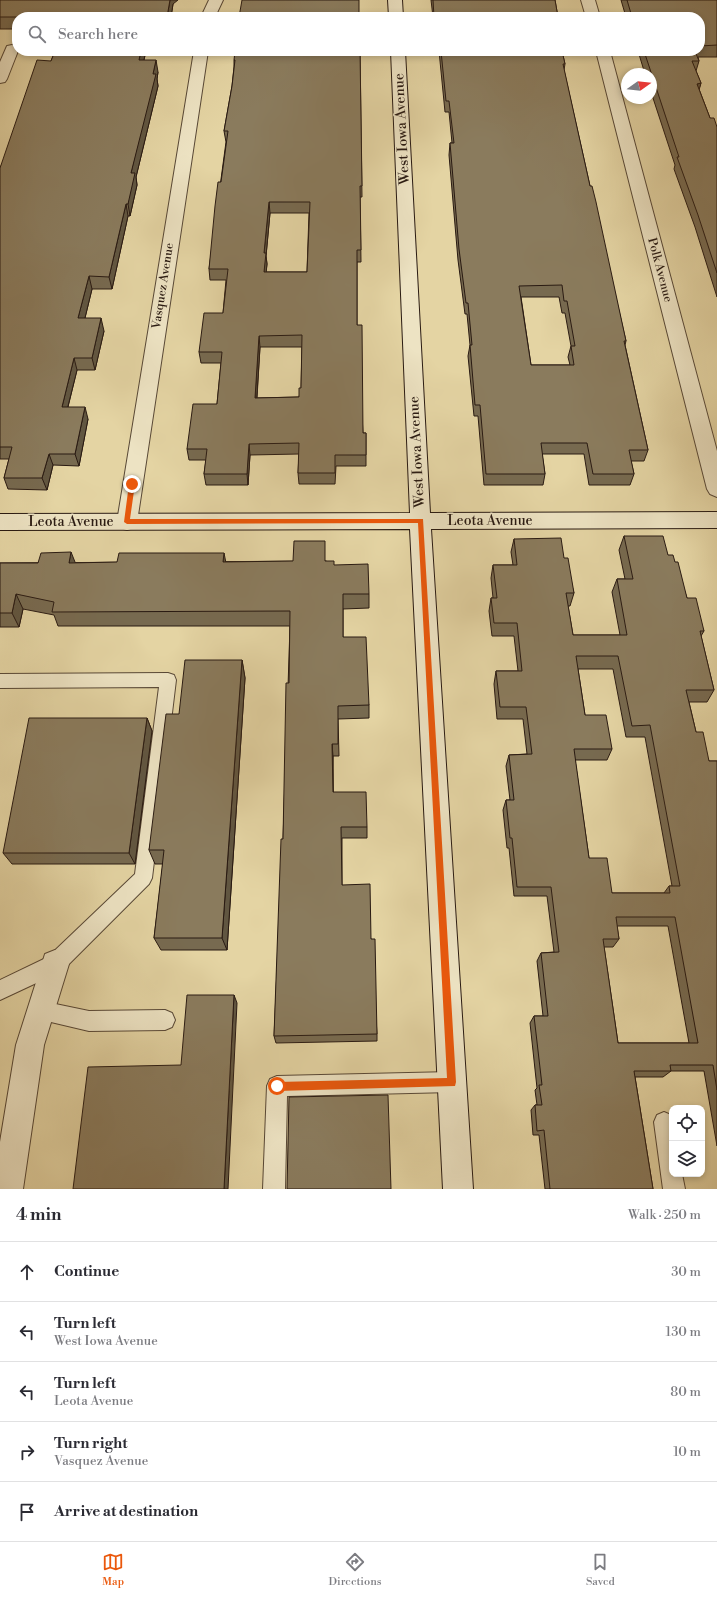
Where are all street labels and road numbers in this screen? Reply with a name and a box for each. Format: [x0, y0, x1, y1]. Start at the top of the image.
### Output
street label: West Iowa Avenue [390, 73, 414, 186]
street label: Polk Avenue [644, 236, 676, 304]
street label: Vasquez Avenue [149, 242, 177, 331]
street label: West Iowa Avenue [405, 396, 429, 509]
street label: Leota Avenue [447, 512, 533, 530]
street label: Leota Avenue [28, 513, 114, 531]

